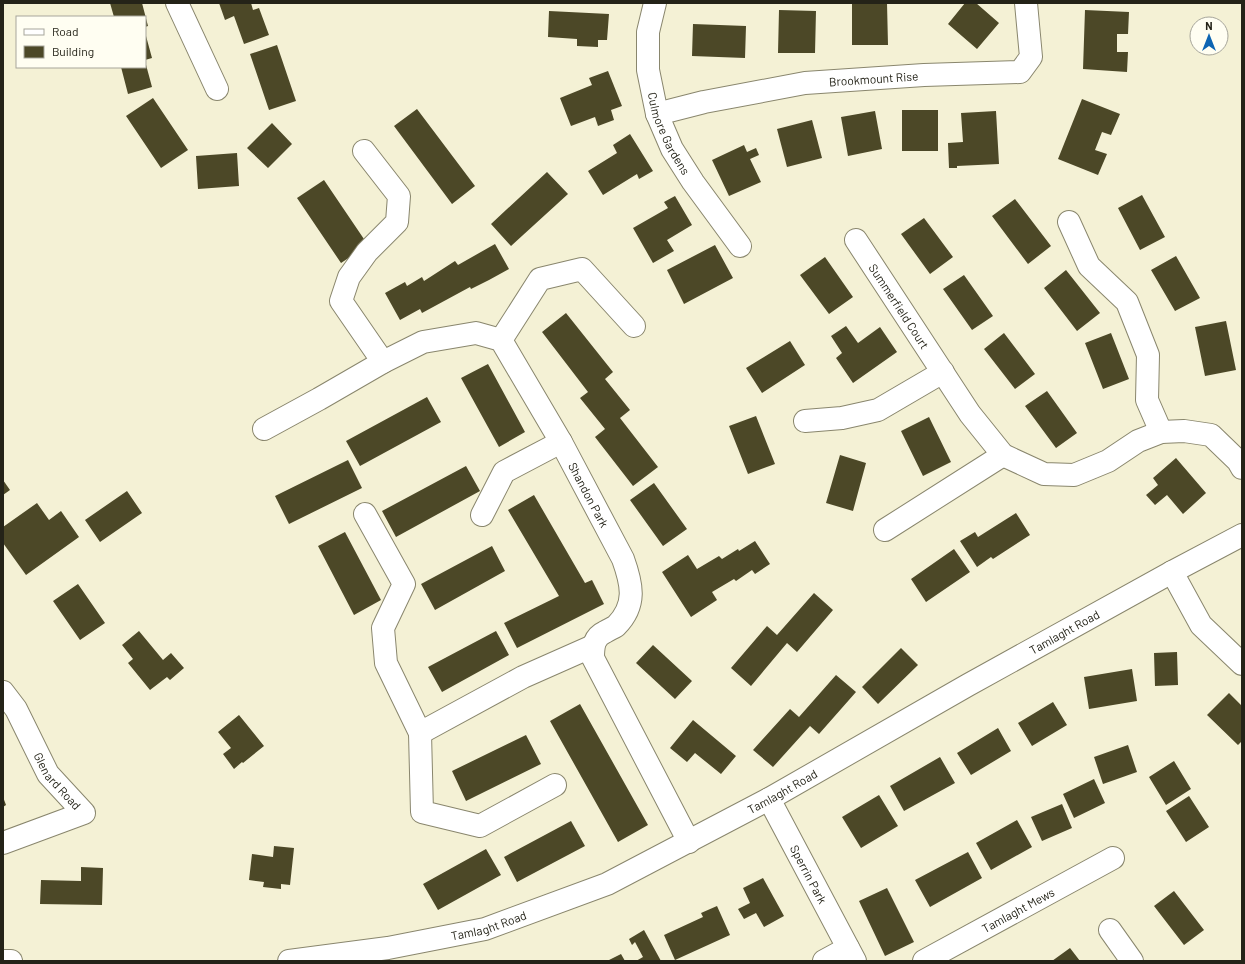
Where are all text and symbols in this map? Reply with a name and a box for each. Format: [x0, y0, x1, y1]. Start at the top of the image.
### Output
legend [16, 16, 146, 68]
north arrow [1189, 16, 1229, 56]
text: N [1205, 19, 1213, 32]
text: Road [52, 24, 79, 38]
text: Building [52, 44, 94, 58]
street label: Brookmount Rise [828, 68, 919, 88]
street label: Culmore Gardens [646, 91, 693, 177]
street label: Summerfield Court [866, 261, 932, 351]
street label: Shandon Park [566, 460, 612, 530]
street label: Tamlaght Road [1027, 607, 1102, 657]
street label: Glenard Road [31, 750, 84, 812]
street label: Tamlaght Road [745, 766, 820, 816]
street label: Sperrin Park [788, 842, 830, 906]
street label: Tamlaght Mews [979, 884, 1057, 935]
street label: Tamlaght Road [450, 907, 528, 943]

